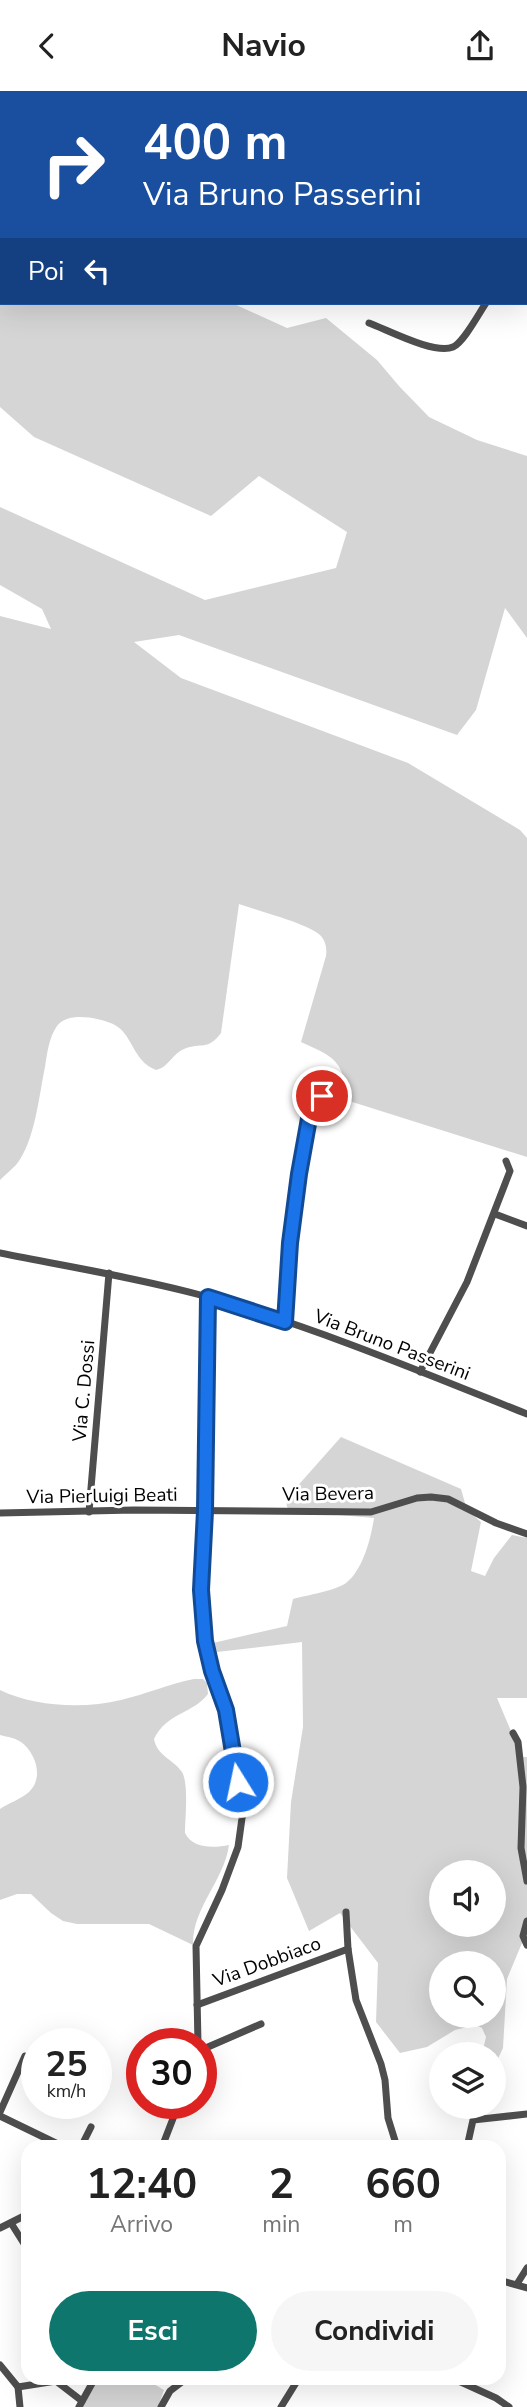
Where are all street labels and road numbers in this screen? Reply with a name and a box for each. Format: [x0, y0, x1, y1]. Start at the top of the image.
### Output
street label: Via Bruno Passerini [309, 1303, 474, 1387]
street label: Via C. Dossi [67, 1339, 101, 1444]
street label: Via Bevera [281, 1480, 374, 1508]
street label: Via Pierluigi Beati [25, 1482, 178, 1510]
street label: Via Dobbiaco [209, 1930, 325, 1994]

